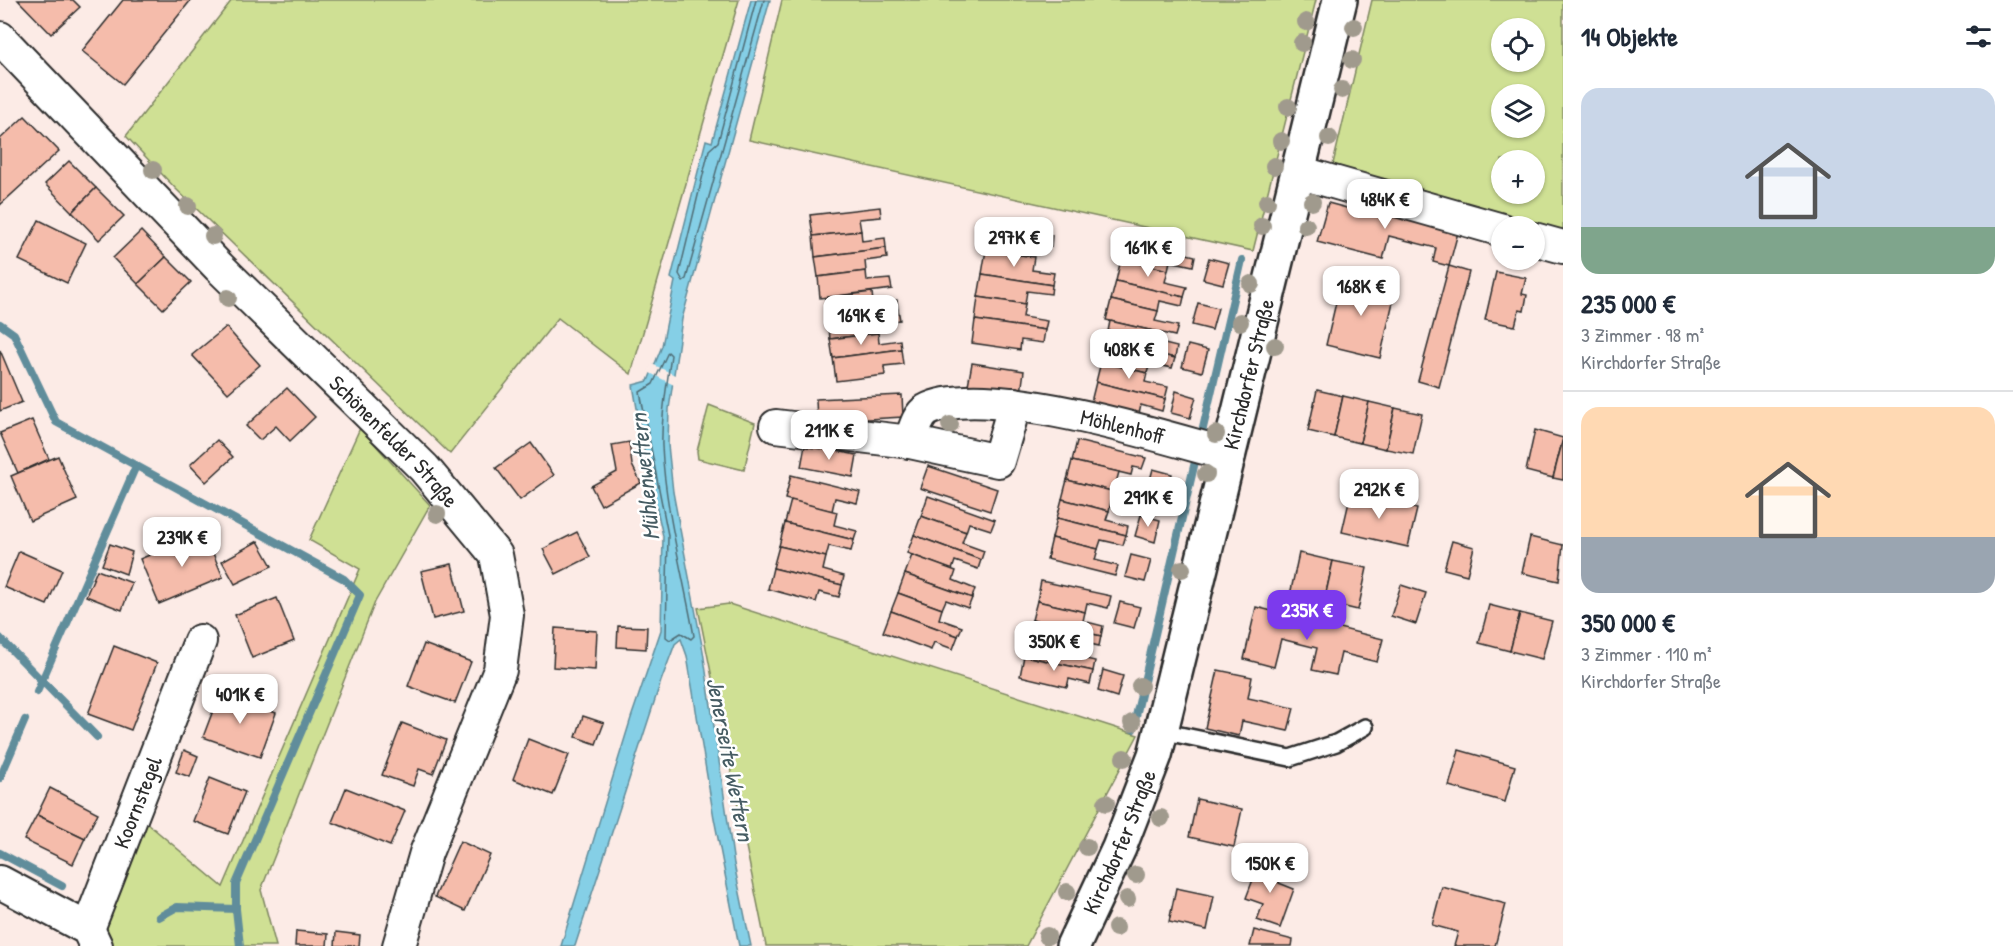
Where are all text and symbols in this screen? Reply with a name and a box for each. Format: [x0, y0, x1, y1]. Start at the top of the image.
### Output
map controls [1491, 18, 1545, 270]
button: locate [1491, 18, 1545, 72]
text: 14 Objekte [1581, 19, 1678, 54]
icon: filters [1962, 20, 1995, 53]
button: layers [1491, 84, 1545, 138]
icon: home [1734, 127, 1842, 235]
button: + [1491, 150, 1545, 204]
pin: 484K € [1336, 179, 1434, 230]
text: 484K € [1361, 185, 1409, 212]
button: − [1491, 216, 1545, 270]
pin: 297K € [965, 217, 1063, 268]
text: 297K € [988, 223, 1040, 250]
pin: 161K € [1099, 227, 1197, 278]
text: 161K € [1124, 233, 1172, 260]
pin: 168K € [1312, 266, 1410, 317]
text: 168K € [1337, 272, 1385, 299]
text: 235 000 € [1581, 286, 1675, 321]
pin: 169K € [812, 295, 910, 346]
street label: Kirchdorfer Straße [1215, 296, 1281, 453]
text: 169K € [837, 301, 885, 328]
text: 3 Zimmer · 98 m² [1581, 321, 1704, 348]
pin: 408K € [1080, 329, 1178, 380]
text: 408K € [1104, 335, 1154, 362]
text: Kirchdorfer Straße [1581, 348, 1721, 375]
street label: Schönenfelder Straße [323, 368, 466, 514]
street label: Möhlenhoff [1078, 401, 1168, 451]
water label: Mühlenwettern [621, 410, 667, 542]
pin: 211K € [780, 410, 878, 461]
text: 211K € [805, 416, 853, 443]
icon: home [1734, 446, 1842, 554]
pin: 292K € [1330, 469, 1428, 520]
text: 292K € [1354, 475, 1404, 502]
pin: 291K € [1099, 477, 1197, 528]
text: 291K € [1124, 483, 1172, 510]
pin: 239K € [133, 517, 231, 568]
text: 239K € [157, 523, 207, 550]
pin: 235K € [1258, 590, 1356, 641]
text: 235K € [1281, 596, 1333, 623]
text: 350 000 € [1581, 605, 1675, 640]
pin: 350K € [1005, 621, 1103, 672]
text: 350K € [1028, 627, 1080, 654]
text: 3 Zimmer · 110 m² [1581, 640, 1712, 667]
text: Kirchdorfer Straße [1581, 667, 1721, 694]
pin: 401K € [191, 674, 289, 725]
water label: Jenerseite Wettern [699, 674, 763, 846]
text: 401K € [216, 680, 264, 707]
street label: Koornstegel [106, 751, 169, 853]
street label: Kirchdorfer Straße [1075, 765, 1163, 919]
pin: 150K € [1221, 843, 1319, 894]
text: 150K € [1245, 849, 1295, 876]

